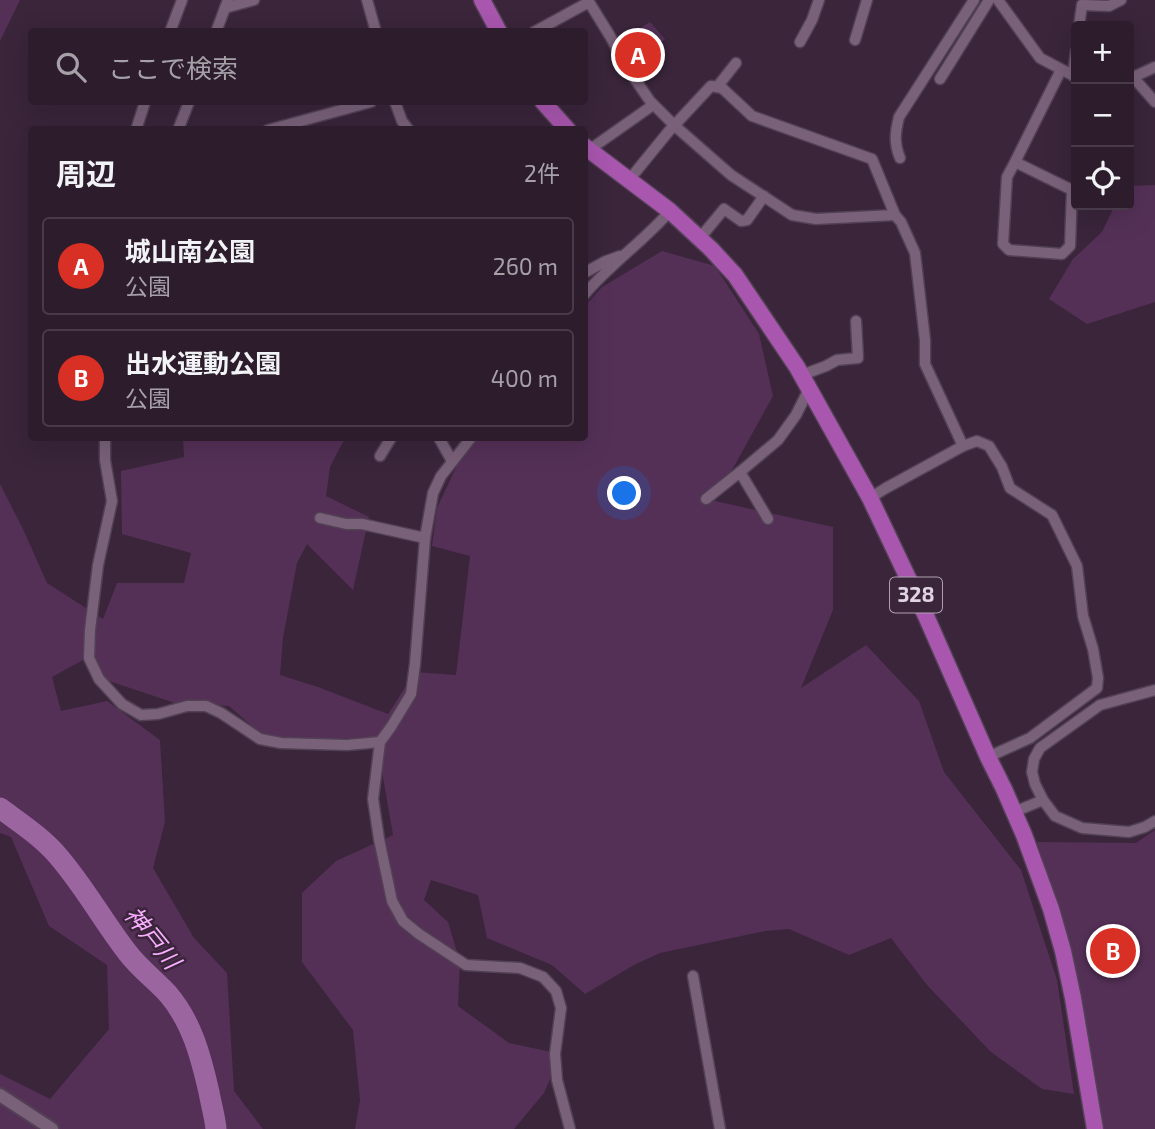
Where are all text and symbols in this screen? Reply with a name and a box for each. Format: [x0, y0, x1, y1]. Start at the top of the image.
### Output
map controls [1071, 21, 1134, 210]
button: + [1071, 21, 1134, 84]
search box [28, 28, 588, 105]
pin: A [615, 29, 661, 81]
icon: search [52, 48, 90, 86]
text: ここで検索 [108, 52, 238, 83]
button: − [1071, 84, 1134, 147]
button: locate [1071, 147, 1134, 210]
text: 周辺 [56, 155, 116, 191]
text: 2件 [524, 159, 560, 187]
text: 城山南公園 [125, 235, 255, 266]
text: A [73, 252, 89, 280]
text: 260 m [493, 252, 558, 280]
text: 公園 [125, 272, 171, 300]
text: 出水運動公園 [125, 347, 281, 378]
text: B [74, 364, 88, 392]
text: 400 m [491, 364, 558, 392]
text: 公園 [125, 384, 171, 412]
your location [607, 476, 641, 510]
road number: 328 [890, 578, 942, 612]
water label: 神戸川 [119, 900, 189, 976]
pin: B [1090, 925, 1136, 977]

